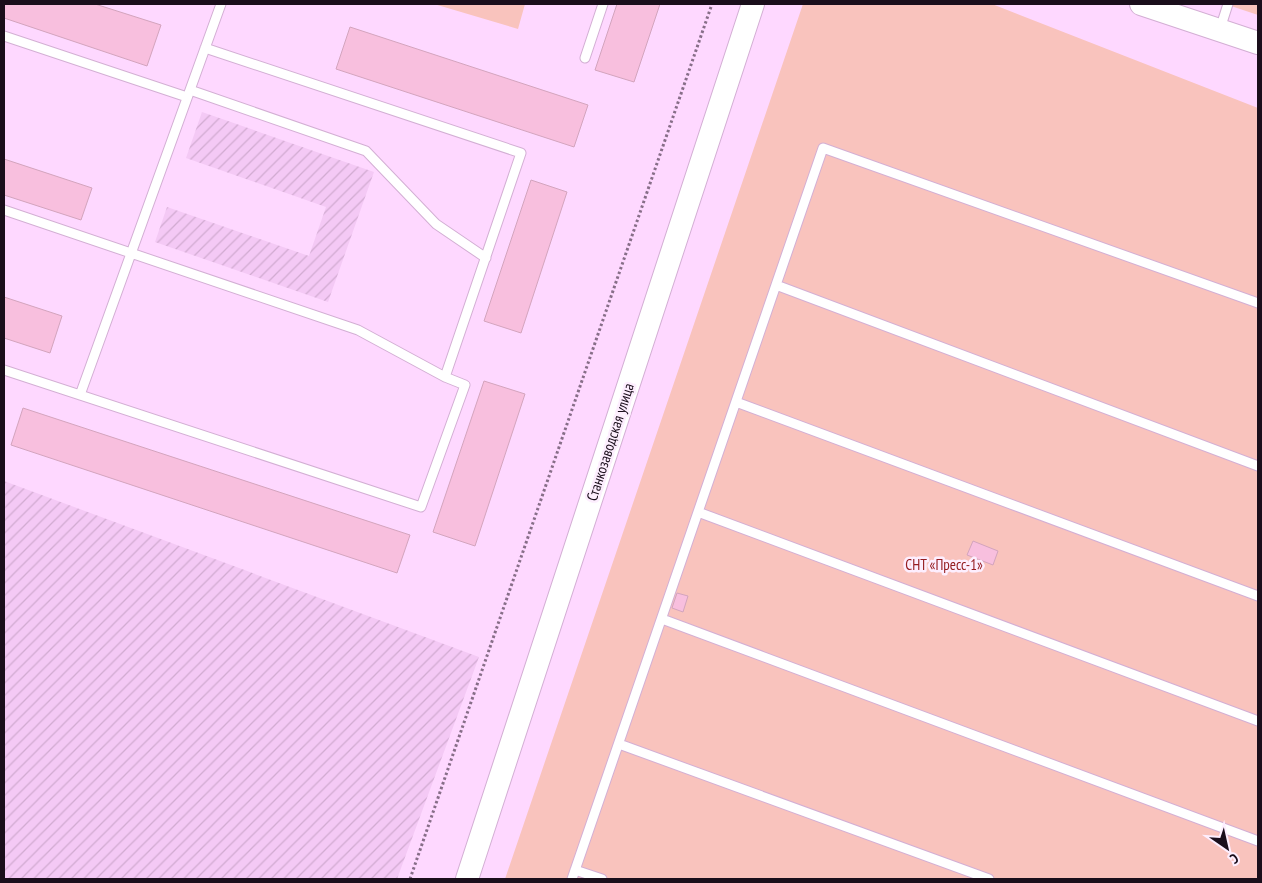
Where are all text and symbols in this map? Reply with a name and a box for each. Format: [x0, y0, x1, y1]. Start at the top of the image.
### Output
street label: Станкозаводская улица [582, 381, 638, 503]
park label: СНТ «Пресс-1» [905, 555, 983, 574]
north arrow [1202, 823, 1252, 873]
text: С [1226, 850, 1242, 868]

